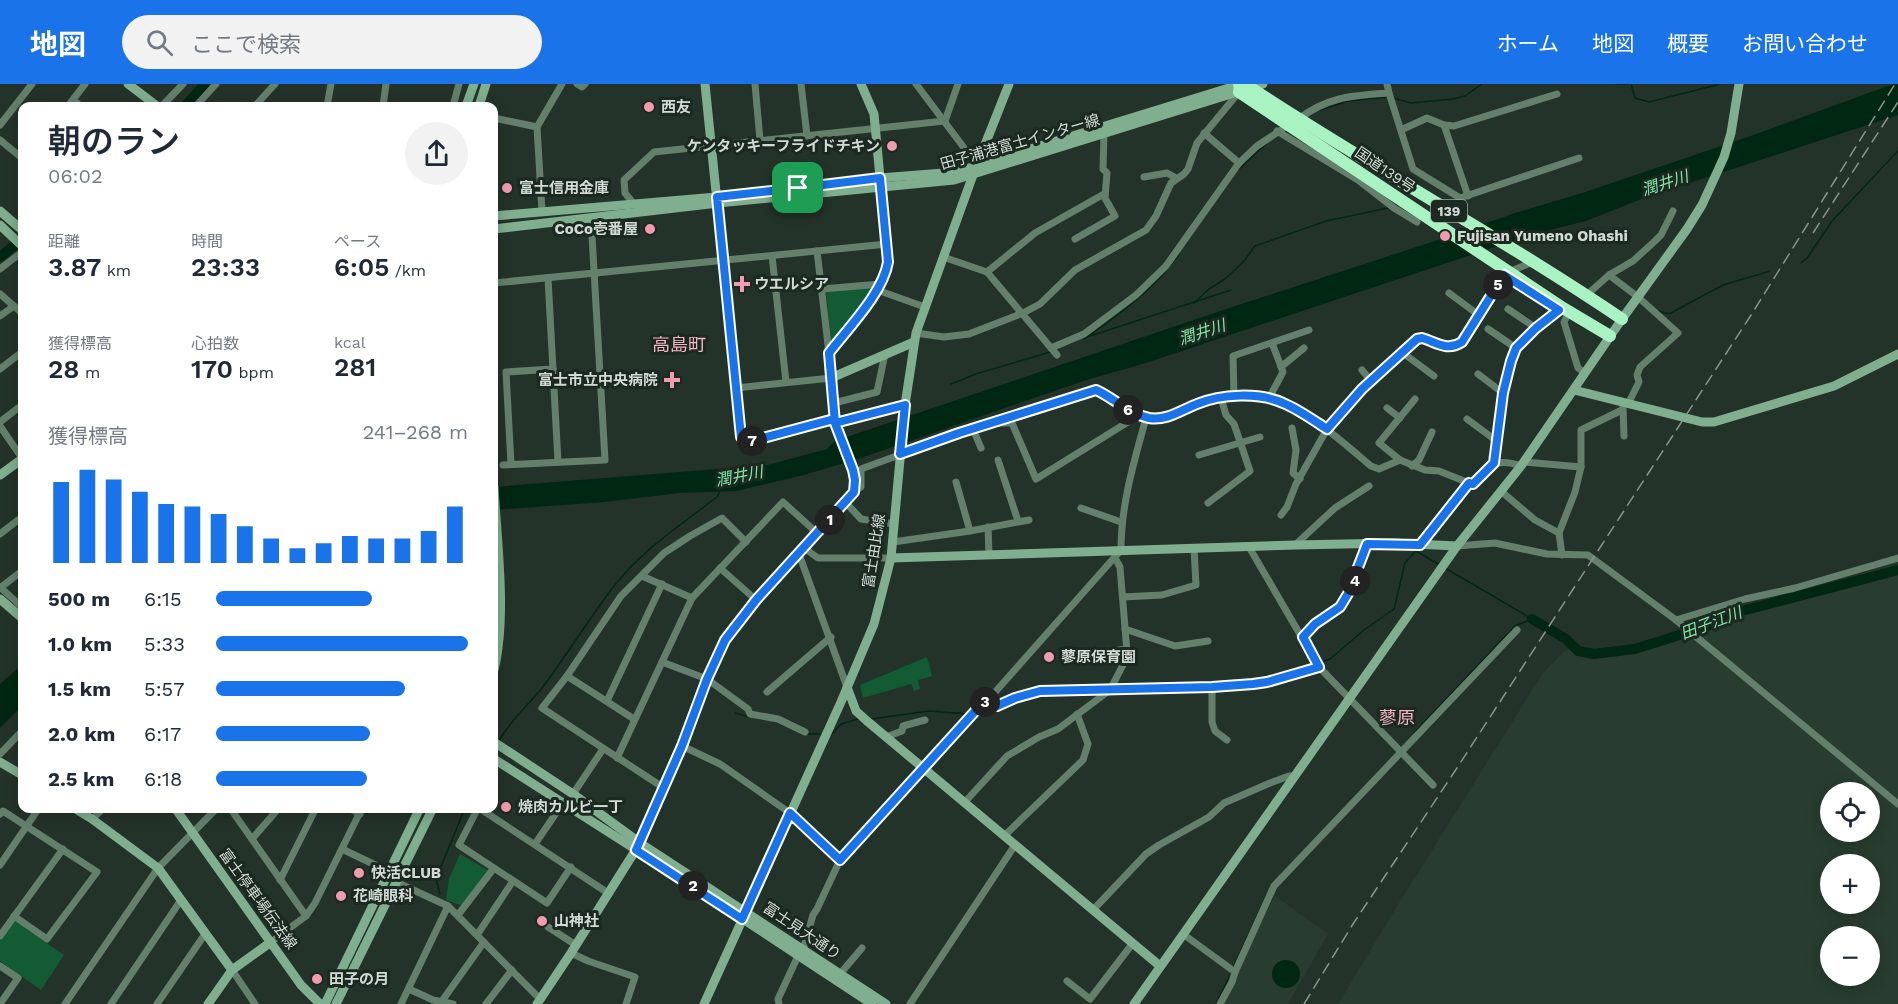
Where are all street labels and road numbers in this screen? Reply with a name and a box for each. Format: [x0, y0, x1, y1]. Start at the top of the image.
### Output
street label: 田子浦港富士インター線 [938, 111, 1102, 173]
street label: 国道139号 [1351, 143, 1419, 197]
road number: 139 [1431, 200, 1467, 222]
street label: 富士由比線 [859, 513, 889, 589]
street label: 富士停車場伝法線 [215, 845, 301, 953]
street label: 富士見大通り [760, 898, 844, 964]

